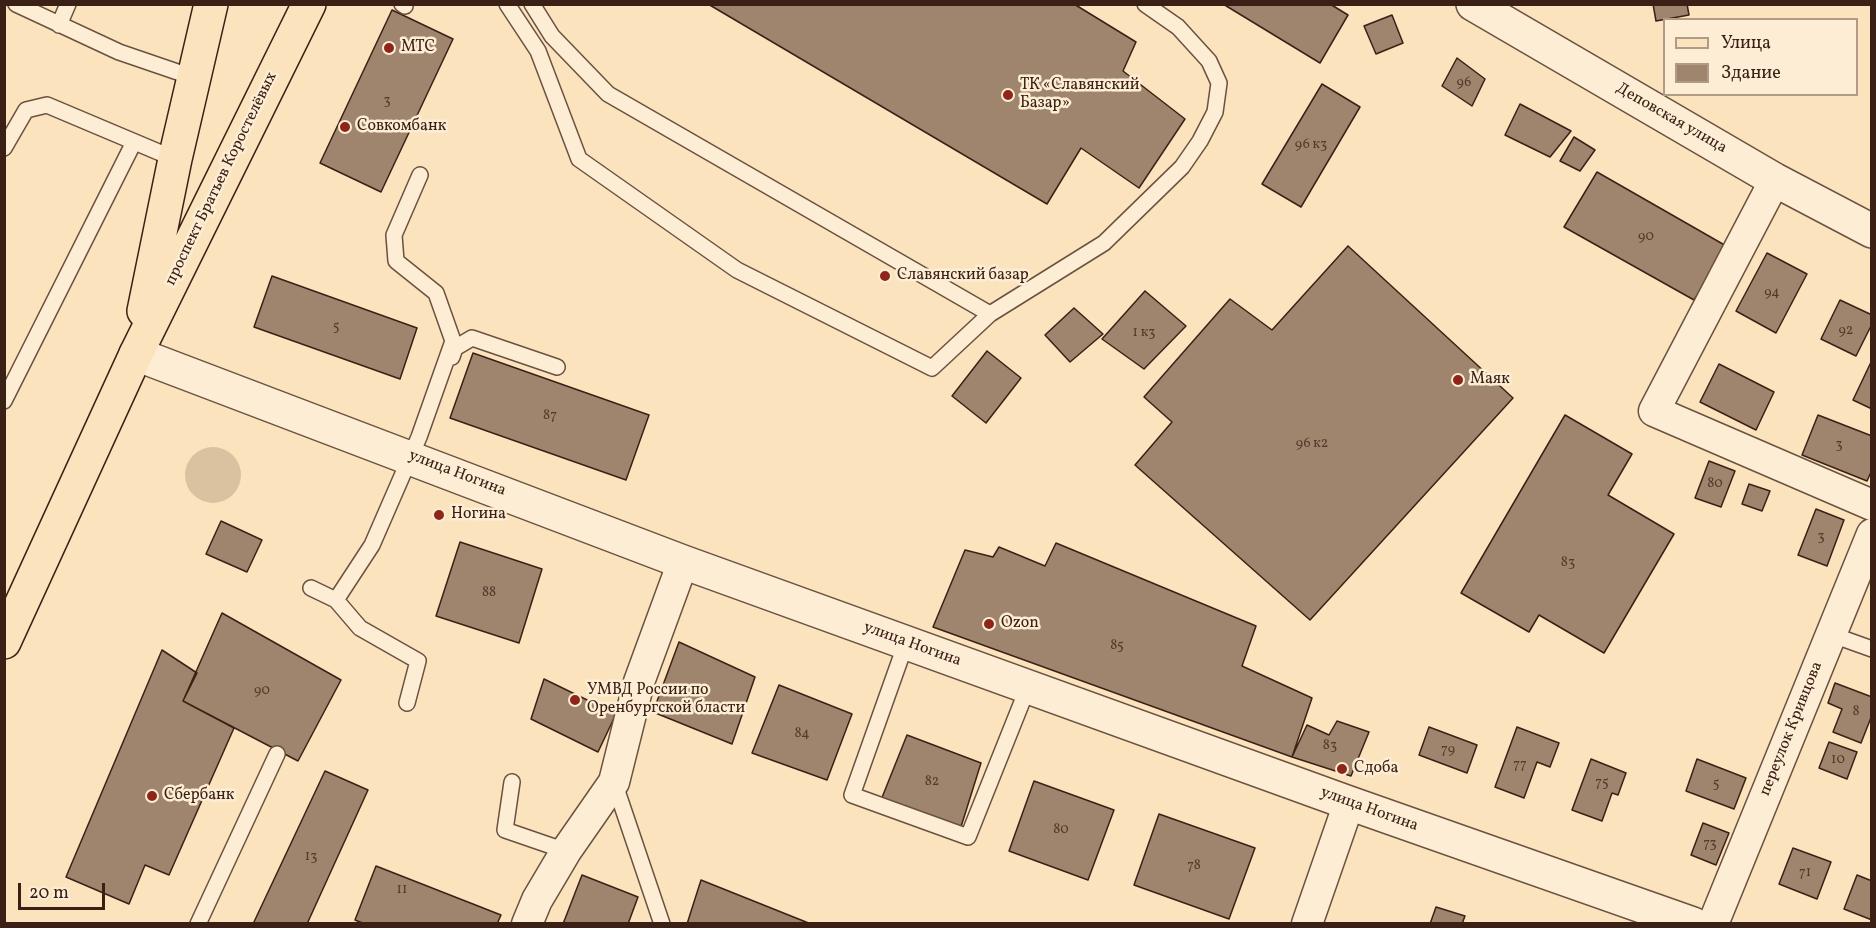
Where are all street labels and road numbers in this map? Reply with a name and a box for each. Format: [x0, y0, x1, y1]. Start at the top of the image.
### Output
street label: проспект Братьев Коростелёвых [162, 69, 282, 289]
street label: Деповская улица [1612, 79, 1730, 159]
street label: улица Ногина [406, 447, 508, 501]
street label: улица Ногина [860, 618, 964, 672]
street label: переулок Кривцова [1756, 659, 1828, 799]
street label: улица Ногина [1317, 783, 1421, 837]

